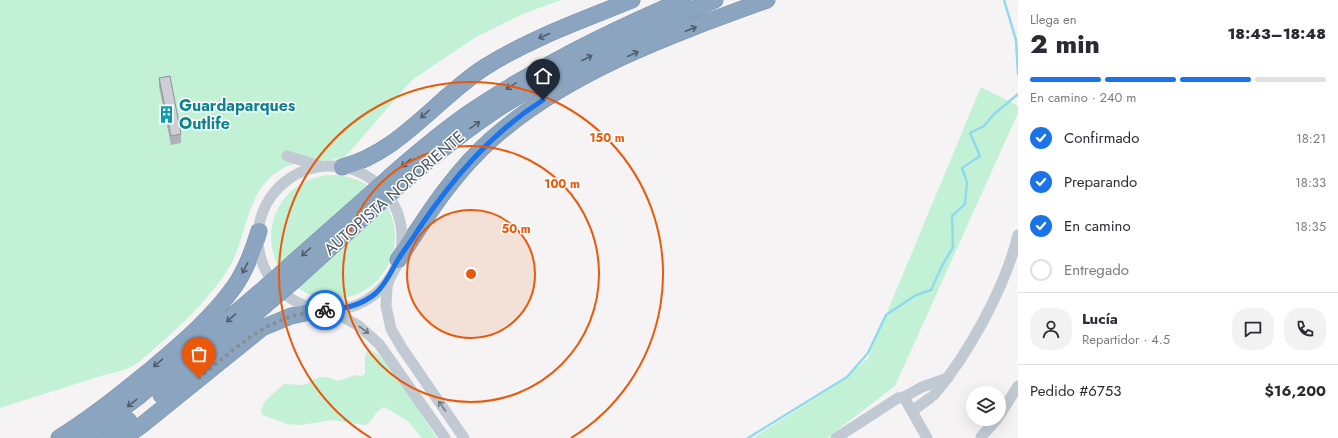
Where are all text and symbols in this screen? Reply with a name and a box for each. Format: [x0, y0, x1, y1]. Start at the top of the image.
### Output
text: Llega en [1030, 10, 1077, 29]
text: 18:43–18:48 [1227, 23, 1326, 45]
one-way arrow [684, 24, 696, 32]
text: 2 min [1030, 25, 1100, 63]
one-way arrow [539, 33, 551, 40]
one-way arrow [627, 50, 639, 57]
one-way arrow [580, 54, 592, 62]
pin [526, 59, 560, 100]
icon: home [532, 65, 554, 87]
one-way arrow [506, 82, 517, 90]
text: En camino · 240 m [1030, 88, 1136, 107]
place label: Guardaparques Outlife [179, 94, 295, 135]
building icon: Guardaparques Outlife [156, 104, 176, 124]
one-way arrow [420, 110, 430, 119]
one-way arrow [469, 121, 480, 129]
street label: AUTOPISTA NORORIENTE [319, 125, 469, 261]
icon: check [1030, 127, 1052, 149]
text: Confirmado [1064, 127, 1139, 149]
text: 150 m [589, 129, 625, 147]
text: 18:21 [1296, 129, 1326, 148]
one-way arrow [401, 158, 411, 167]
icon: check [1030, 171, 1052, 193]
text: Preparando [1064, 171, 1137, 193]
text: 18:33 [1295, 173, 1326, 192]
text: 100 m [544, 175, 580, 193]
icon: check [1030, 215, 1052, 237]
text: En camino [1064, 215, 1131, 237]
text: 18:35 [1295, 217, 1326, 236]
text: 50 m [501, 220, 531, 238]
one-way arrow [300, 247, 311, 256]
text: Entregado [1064, 259, 1129, 281]
one-way arrow [241, 262, 248, 274]
centre of rings [464, 267, 478, 281]
courier [305, 290, 345, 330]
icon: bike [314, 299, 336, 321]
button: person [1030, 308, 1072, 350]
text: Lucía [1082, 308, 1118, 330]
button: chat [1232, 308, 1274, 350]
button: phone [1284, 308, 1326, 350]
one-way arrow [225, 314, 236, 323]
one-way arrow [358, 326, 369, 334]
text: Repartidor · 4.5 [1082, 330, 1170, 349]
pin [182, 337, 216, 378]
icon: bag [188, 343, 210, 365]
one-way arrow [153, 359, 163, 368]
text: Pedido #6753 [1030, 380, 1121, 402]
text: $16,200 [1264, 380, 1326, 402]
map controls [966, 386, 1006, 426]
button: layers [966, 386, 1006, 426]
one-way arrow [126, 398, 137, 407]
one-way arrow [438, 401, 446, 412]

